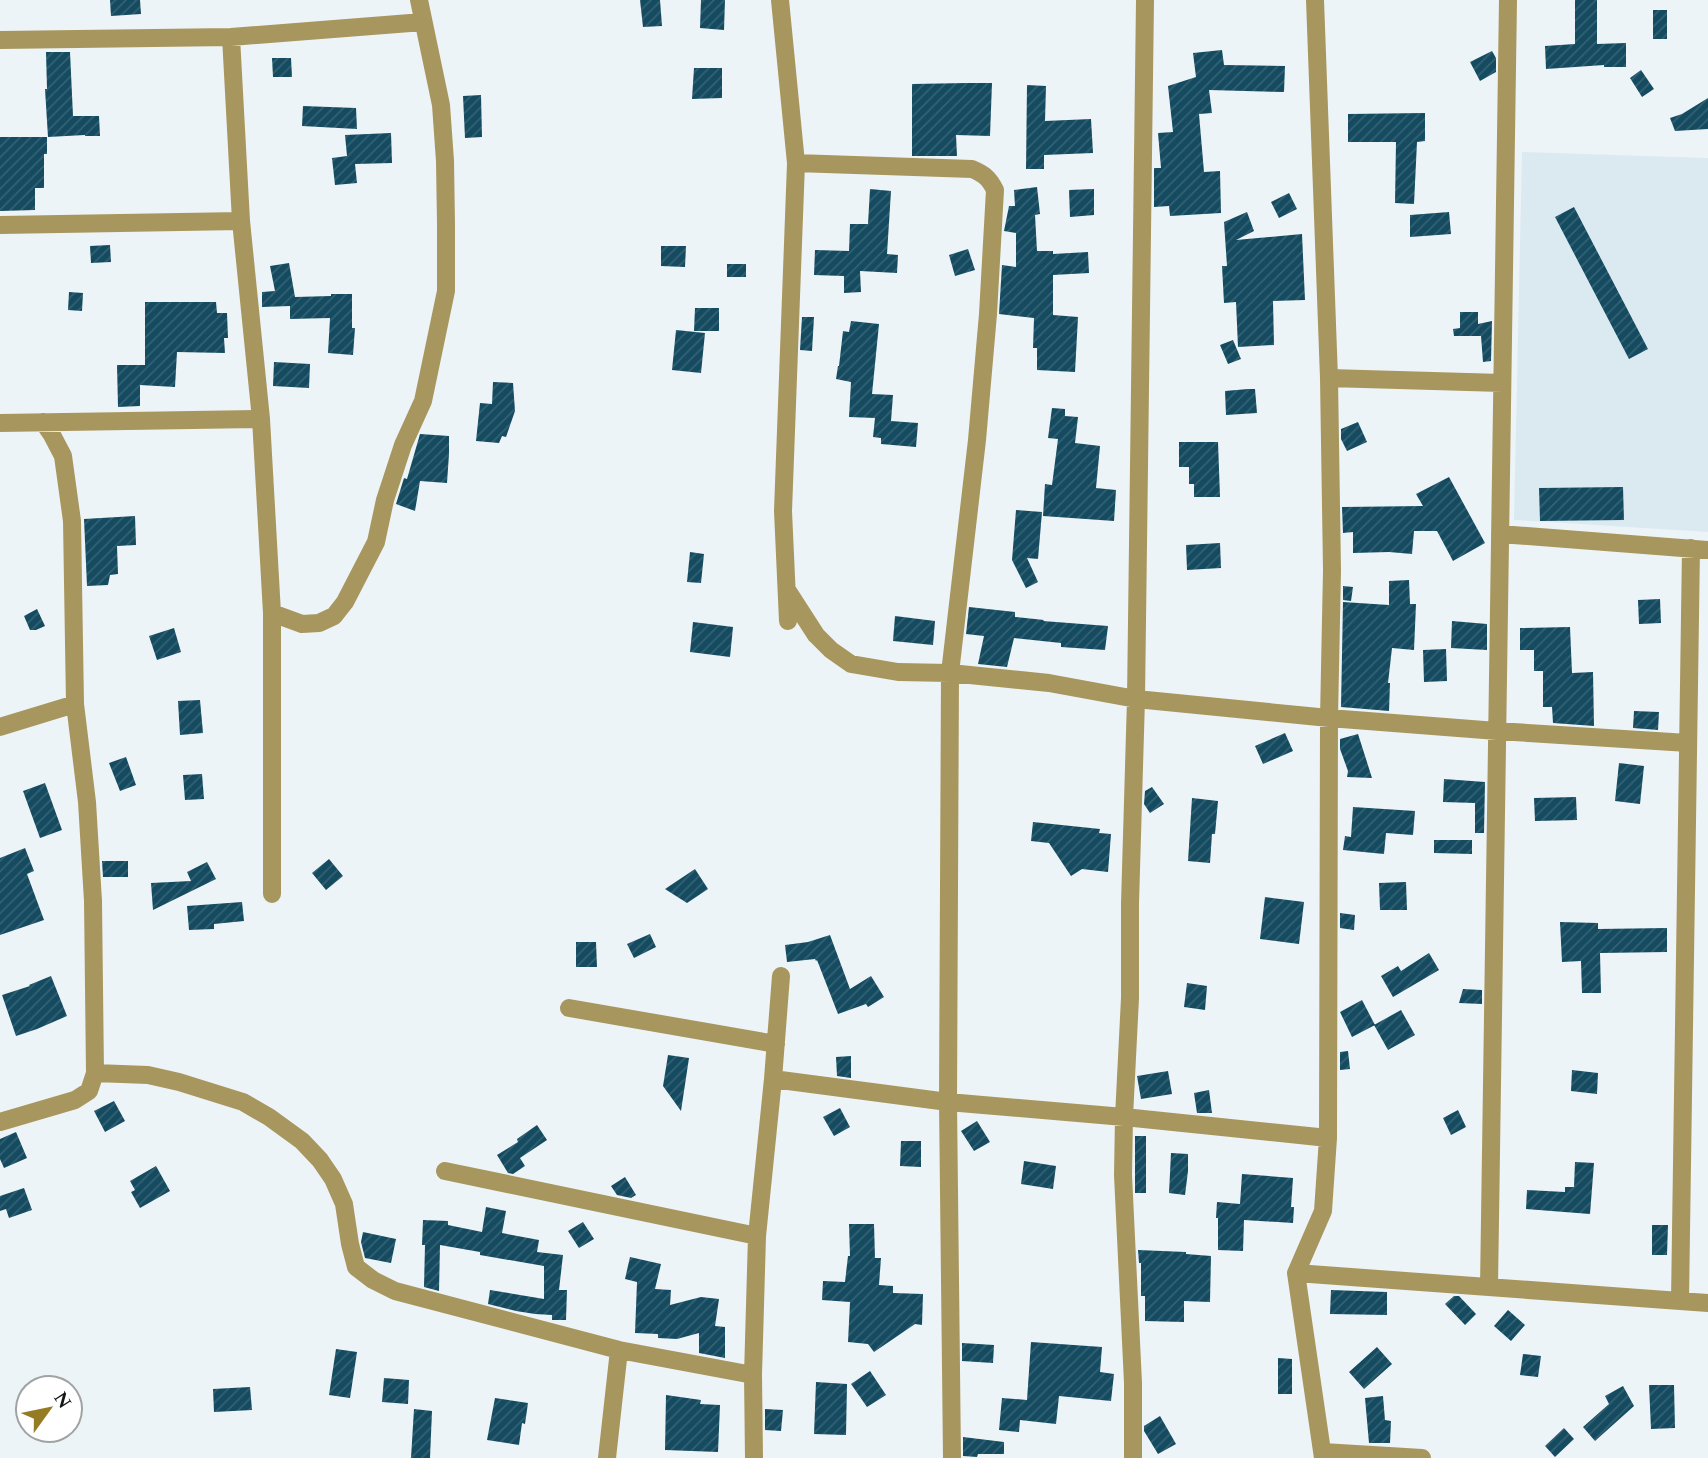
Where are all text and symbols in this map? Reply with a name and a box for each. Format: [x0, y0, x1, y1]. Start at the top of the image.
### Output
north arrow [14, 1374, 84, 1444]
text: N [46, 1386, 78, 1415]

